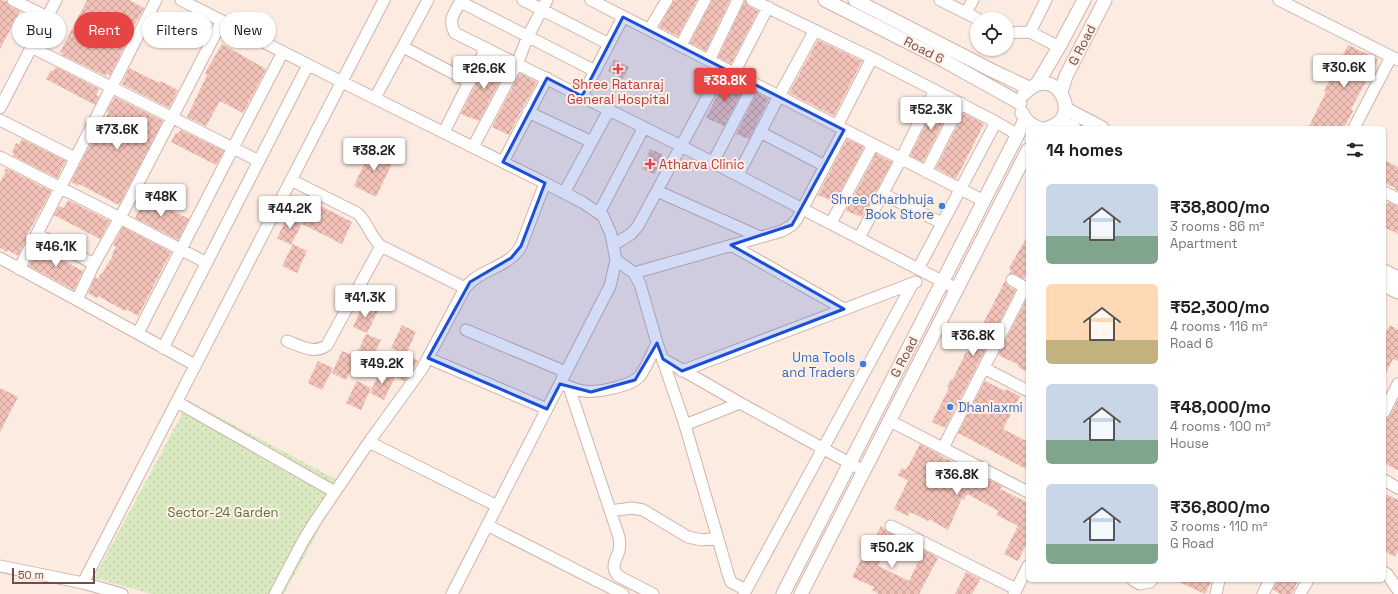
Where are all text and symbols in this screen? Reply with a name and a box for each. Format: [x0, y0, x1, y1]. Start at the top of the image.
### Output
chip: Buy [12, 12, 66, 48]
chip: Rent [74, 12, 134, 48]
chip: Filters [142, 12, 212, 48]
chip: New [220, 12, 276, 48]
map controls [970, 12, 1014, 56]
button: locate [970, 12, 1014, 56]
street label: G Road [1064, 22, 1100, 68]
street label: Road 6 [901, 33, 947, 67]
pin: ₹30.6K [1311, 55, 1377, 89]
pin: ₹26.6K [451, 56, 517, 90]
text: ₹30.6K [1322, 59, 1366, 76]
text: ₹26.6K [462, 60, 506, 77]
marker: Shree Ratanraj General Hospital [612, 63, 624, 75]
pin: ₹38.8K [692, 68, 758, 102]
text: ₹38.8K [703, 72, 747, 89]
place label: Shree Ratanraj General Hospital [567, 76, 669, 108]
pin: ₹52.3K [898, 97, 964, 131]
text: ₹52.3K [909, 101, 953, 118]
pin: ₹73.6K [84, 117, 150, 151]
text: ₹73.6K [95, 121, 139, 138]
pin: ₹38.2K [341, 138, 407, 172]
text: 14 homes [1046, 139, 1123, 161]
icon: filters [1344, 139, 1366, 161]
text: ₹38.2K [352, 142, 396, 159]
place label: Atharva Clinic [659, 156, 745, 173]
marker: Atharva Clinic [644, 158, 656, 170]
pin: ₹48K [137, 184, 185, 218]
text: ₹48K [145, 188, 177, 205]
place label: Shree Charbhuja Book Store [831, 191, 935, 223]
pin: ₹44.2K [257, 196, 323, 230]
text: ₹38,800/mo [1170, 196, 1270, 218]
text: ₹44.2K [268, 200, 312, 217]
icon: home [1078, 200, 1126, 248]
marker: Shree Charbhuja Book Store [937, 201, 947, 211]
text: 3 rooms · 86 m² [1170, 218, 1264, 235]
pin: ₹46.1K [23, 234, 89, 268]
text: Apartment [1170, 235, 1238, 252]
text: ₹46.1K [35, 238, 77, 255]
pin: ₹41.3K [332, 285, 398, 319]
text: ₹41.3K [344, 289, 386, 306]
text: ₹52,300/mo [1170, 296, 1270, 318]
icon: home [1078, 300, 1126, 348]
text: 4 rooms · 116 m² [1170, 318, 1267, 335]
pin: ₹36.8K [940, 323, 1006, 357]
text: ₹36.8K [951, 327, 995, 344]
street label: G Road [886, 334, 922, 380]
text: Road 6 [1170, 335, 1213, 352]
place label: Uma Tools and Traders [782, 349, 855, 381]
pin: ₹49.2K [349, 351, 415, 385]
text: ₹49.2K [360, 355, 404, 372]
marker: Uma Tools and Traders [858, 359, 868, 369]
text: ₹48,000/mo [1170, 396, 1271, 418]
place label: Dhanlaxmi [958, 399, 1023, 416]
icon: home [1078, 400, 1126, 448]
marker: Dhanlaxmi [945, 402, 955, 412]
text: 4 rooms · 100 m² [1170, 418, 1271, 435]
text: House [1170, 435, 1209, 452]
pin: ₹36.8K [924, 462, 990, 496]
text: ₹36.8K [935, 466, 979, 483]
text: ₹36,800/mo [1170, 496, 1270, 518]
icon: home [1078, 500, 1126, 548]
park label: Sector-24 Garden [167, 504, 279, 521]
text: 3 rooms · 110 m² [1170, 518, 1268, 535]
pin: ₹50.2K [859, 535, 925, 569]
text: G Road [1170, 535, 1214, 552]
text: ₹50.2K [870, 539, 914, 556]
scale bar [12, 566, 95, 585]
text: 50 m [18, 568, 44, 582]

